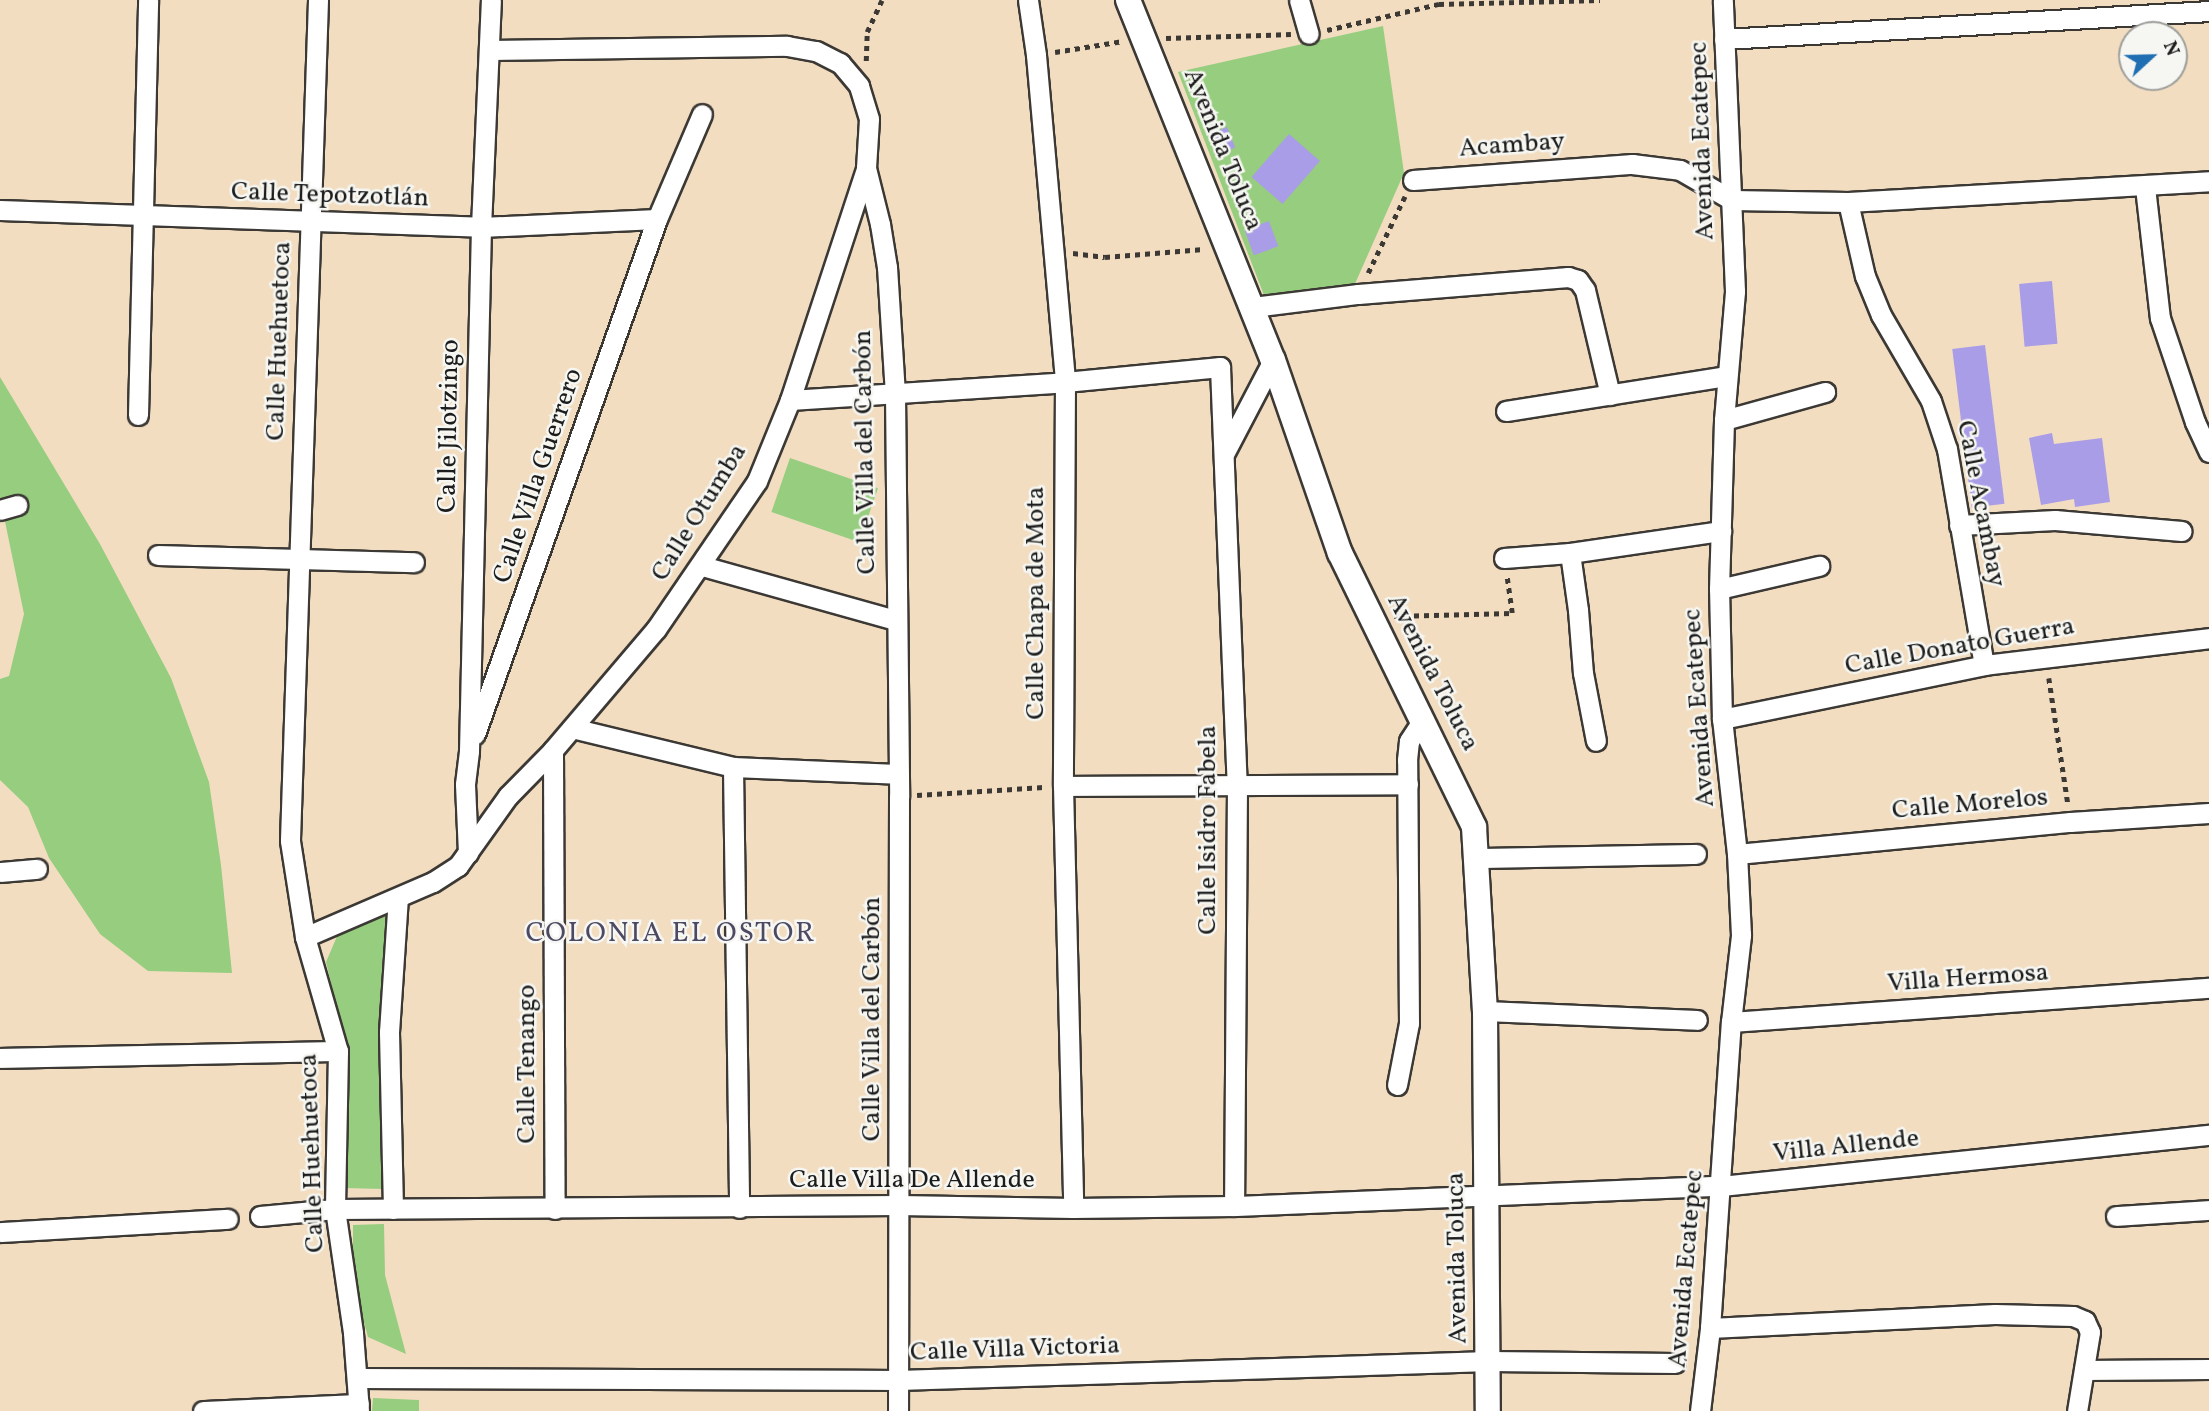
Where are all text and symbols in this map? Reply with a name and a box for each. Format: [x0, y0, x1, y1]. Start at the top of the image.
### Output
north arrow [2118, 21, 2188, 91]
text: N [2156, 38, 2185, 60]
street label: Avenida Ecatepec [1684, 41, 1722, 241]
street label: Avenida Toluca [1175, 64, 1269, 236]
street label: Acambay [1458, 127, 1566, 165]
street label: Calle Tepotzotlán [230, 177, 430, 215]
street label: Calle Huehuetoca [261, 241, 299, 441]
street label: Calle Villa del Carbón [848, 329, 884, 575]
street label: Calle Jilotzingo [433, 339, 467, 513]
street label: Calle Villa Guerrero [487, 364, 591, 588]
street label: Calle Acambay [1949, 418, 2011, 590]
street label: Calle Otumba [645, 439, 755, 587]
street label: Calle Chapa de Mota [1021, 486, 1053, 720]
street label: Avenida Toluca [1379, 589, 1485, 757]
street label: Avenida Ecatepec [1678, 608, 1722, 808]
street label: Calle Donato Guerra [1843, 611, 2077, 683]
street label: Calle Isidro Fabela [1193, 725, 1225, 935]
street label: Calle Morelos [1891, 783, 2049, 827]
street label: Calle Villa del Carbón [857, 896, 889, 1142]
district label: COLONIA EL OSTOR [528, 917, 814, 951]
street label: Villa Hermosa [1886, 958, 2050, 1000]
street label: Calle Tenango [512, 984, 544, 1144]
street label: Calle Huehuetoca [294, 1053, 332, 1253]
street label: Villa Allende [1771, 1124, 1921, 1170]
street label: Calle Villa De Allende [789, 1165, 1035, 1197]
street label: Avenida Ecatepec [1663, 1169, 1711, 1369]
street label: Avenida Toluca [1441, 1171, 1475, 1345]
street label: Calle Villa Victoria [909, 1331, 1121, 1369]

